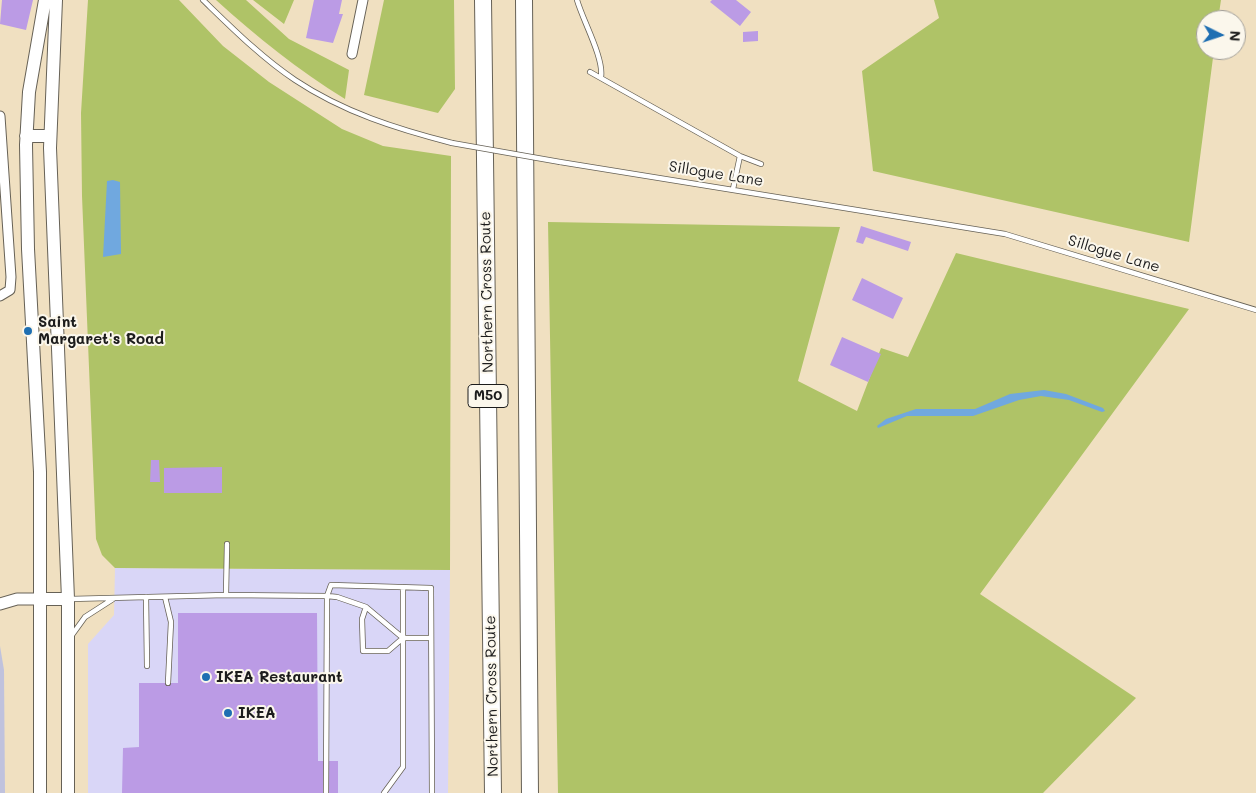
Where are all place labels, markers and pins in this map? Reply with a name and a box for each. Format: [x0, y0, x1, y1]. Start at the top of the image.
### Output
place label: Saint Margaret's Road [38, 313, 164, 348]
marker: Saint Margaret's Road [22, 325, 34, 337]
place label: IKEA Restaurant [216, 668, 343, 686]
marker: IKEA Restaurant [200, 671, 212, 683]
place label: IKEA [238, 704, 276, 722]
marker: IKEA [222, 707, 234, 719]

